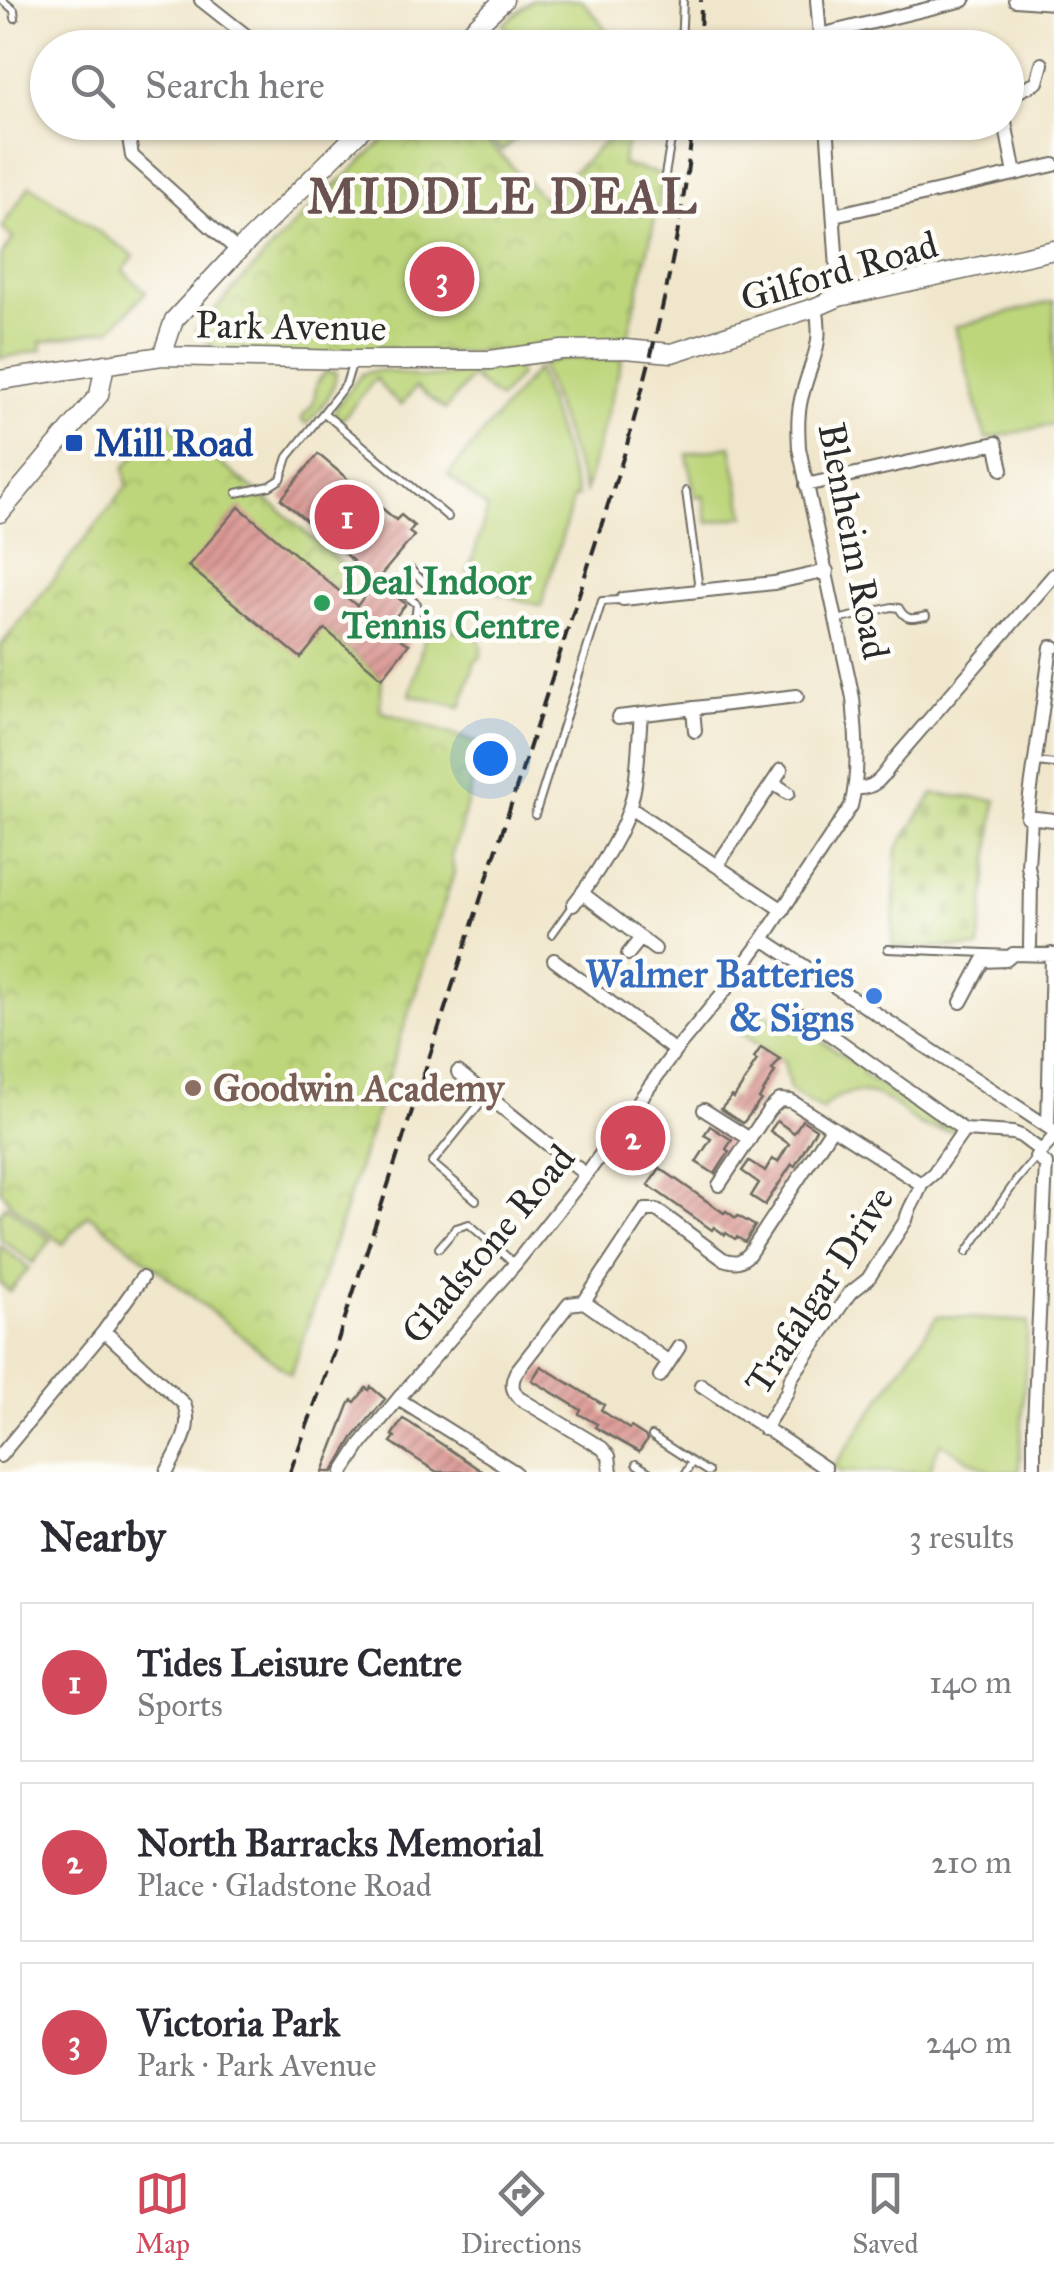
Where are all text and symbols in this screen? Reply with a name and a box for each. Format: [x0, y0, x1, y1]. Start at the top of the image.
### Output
search box [30, 30, 1024, 140]
icon: search [65, 58, 120, 113]
text: Search here [145, 62, 325, 108]
district label: MIDDLE DEAL [307, 167, 699, 226]
street label: Gilford Road [735, 221, 943, 321]
pin: 3 [410, 242, 474, 316]
street label: Park Avenue [195, 301, 387, 351]
street label: Blenheim Road [809, 419, 899, 663]
place label: Mill Road [94, 420, 254, 466]
marker: Mill Road [63, 432, 85, 454]
pin: 1 [314, 480, 380, 554]
place label: Deal Indoor Tennis Centre [342, 558, 560, 648]
marker: Deal Indoor Tennis Centre [311, 592, 333, 614]
your location [465, 733, 516, 784]
place label: Walmer Batteries & Signs [585, 951, 854, 1041]
marker: Walmer Batteries & Signs [863, 985, 885, 1007]
place label: Goodwin Academy [213, 1065, 505, 1111]
marker: Goodwin Academy [182, 1077, 204, 1099]
pin: 2 [600, 1100, 666, 1176]
street label: Gladstone Road [391, 1135, 585, 1353]
street label: Trafalgar Drive [735, 1177, 903, 1403]
text: Nearby [40, 1511, 165, 1563]
text: 3 results [909, 1518, 1014, 1557]
text: Tides Leisure Centre [137, 1640, 462, 1686]
text: 1 [68, 1663, 81, 1702]
text: 140 m [929, 1663, 1012, 1702]
text: Sports [137, 1686, 223, 1725]
text: North Barracks Memorial [137, 1820, 543, 1866]
text: 2 [67, 1843, 82, 1882]
text: 210 m [931, 1843, 1012, 1882]
text: Place · Gladstone Road [137, 1866, 432, 1905]
text: Victoria Park [137, 2000, 340, 2046]
text: 3 [68, 2023, 81, 2062]
text: 240 m [926, 2023, 1012, 2062]
text: Park · Park Avenue [137, 2046, 376, 2085]
tab: Map [135, 2166, 190, 2261]
tab: Directions [461, 2166, 582, 2261]
tab: Saved [852, 2166, 919, 2261]

